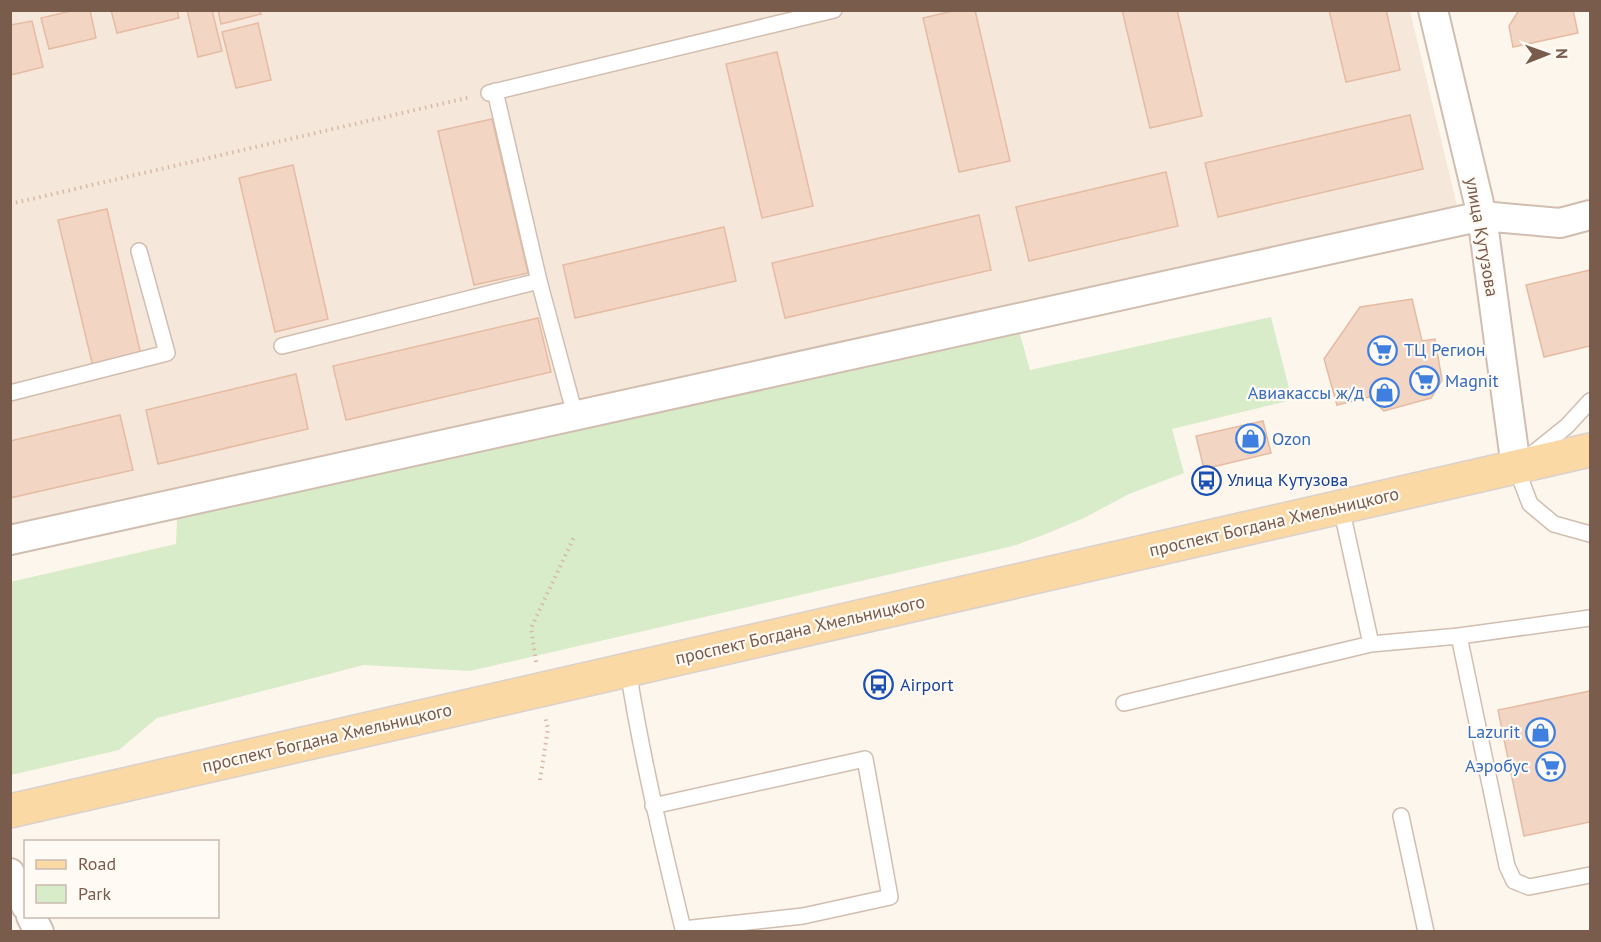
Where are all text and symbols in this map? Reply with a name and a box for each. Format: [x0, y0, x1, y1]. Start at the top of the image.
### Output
north arrow [1517, 24, 1577, 84]
text: N [1552, 48, 1572, 59]
street label: улица Кутузова [1461, 175, 1504, 299]
supermarket icon: ТЦ Регион [1367, 334, 1399, 366]
place label: ТЦ Регион [1404, 338, 1486, 361]
supermarket icon: Magnit [1408, 365, 1440, 397]
place label: Magnit [1445, 369, 1499, 392]
shop icon: Авиакассы ж/д [1369, 377, 1401, 409]
place label: Авиакассы ж/д [1248, 381, 1364, 404]
shop icon: Ozon [1235, 423, 1267, 455]
place label: Ozon [1272, 427, 1311, 450]
bus stop icon: Улица Кутузова [1190, 464, 1222, 496]
place label: Улица Кутузова [1227, 468, 1348, 491]
street label: проспект Богдана Хмельницкого [1147, 482, 1401, 561]
street label: проспект Богдана Хмельницкого [673, 590, 927, 669]
bus stop icon: Airport [863, 669, 895, 701]
place label: Airport [900, 673, 954, 696]
street label: проспект Богдана Хмельницкого [200, 698, 454, 777]
shop icon: Lazurit [1525, 716, 1557, 748]
place label: Lazurit [1467, 720, 1520, 743]
supermarket icon: Аэробус [1534, 750, 1566, 782]
place label: Аэробус [1465, 754, 1529, 777]
legend [24, 840, 219, 918]
text: Road [78, 852, 116, 875]
text: Park [78, 882, 111, 905]

